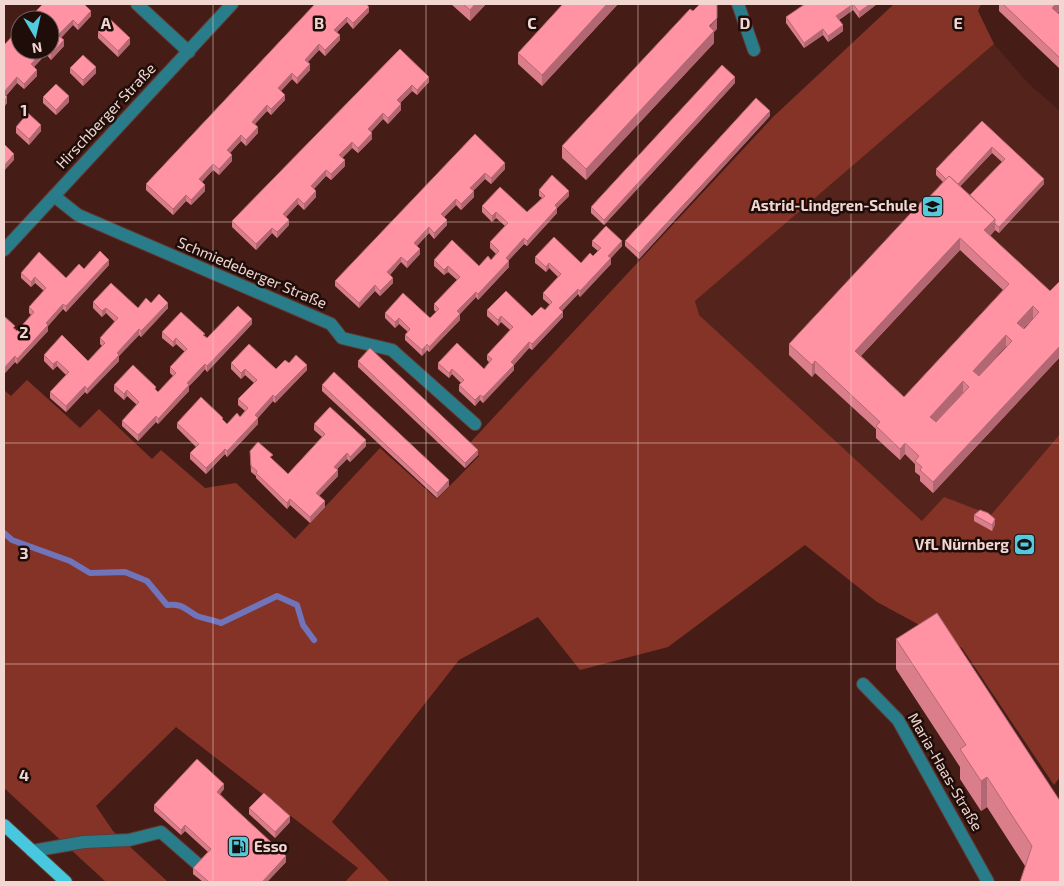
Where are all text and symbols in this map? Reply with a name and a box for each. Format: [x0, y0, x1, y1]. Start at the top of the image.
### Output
north arrow [10, 10, 60, 60]
text: A [101, 13, 112, 32]
text: B [314, 13, 324, 32]
text: C [527, 13, 537, 32]
text: D [740, 13, 751, 32]
text: E [953, 13, 963, 32]
text: N [31, 39, 43, 58]
street label: Hirschberger Straße [52, 59, 159, 172]
text: 1 [21, 100, 27, 119]
school or university icon: Astrid-Lindgren-Schule [921, 194, 945, 218]
place label: Astrid-Lindgren-Schule [751, 196, 917, 214]
street label: Schmiedeberger Straße [175, 232, 330, 312]
text: 2 [19, 322, 29, 341]
sports icon: VfL Nürnberg [1013, 533, 1037, 557]
place label: VfL Nürnberg [915, 535, 1009, 553]
text: 3 [19, 543, 29, 562]
street label: Maria-Haas-Straße [905, 709, 987, 834]
text: 4 [19, 765, 29, 784]
fuel station icon: Esso [226, 835, 250, 859]
place label: Esso [254, 837, 288, 855]

